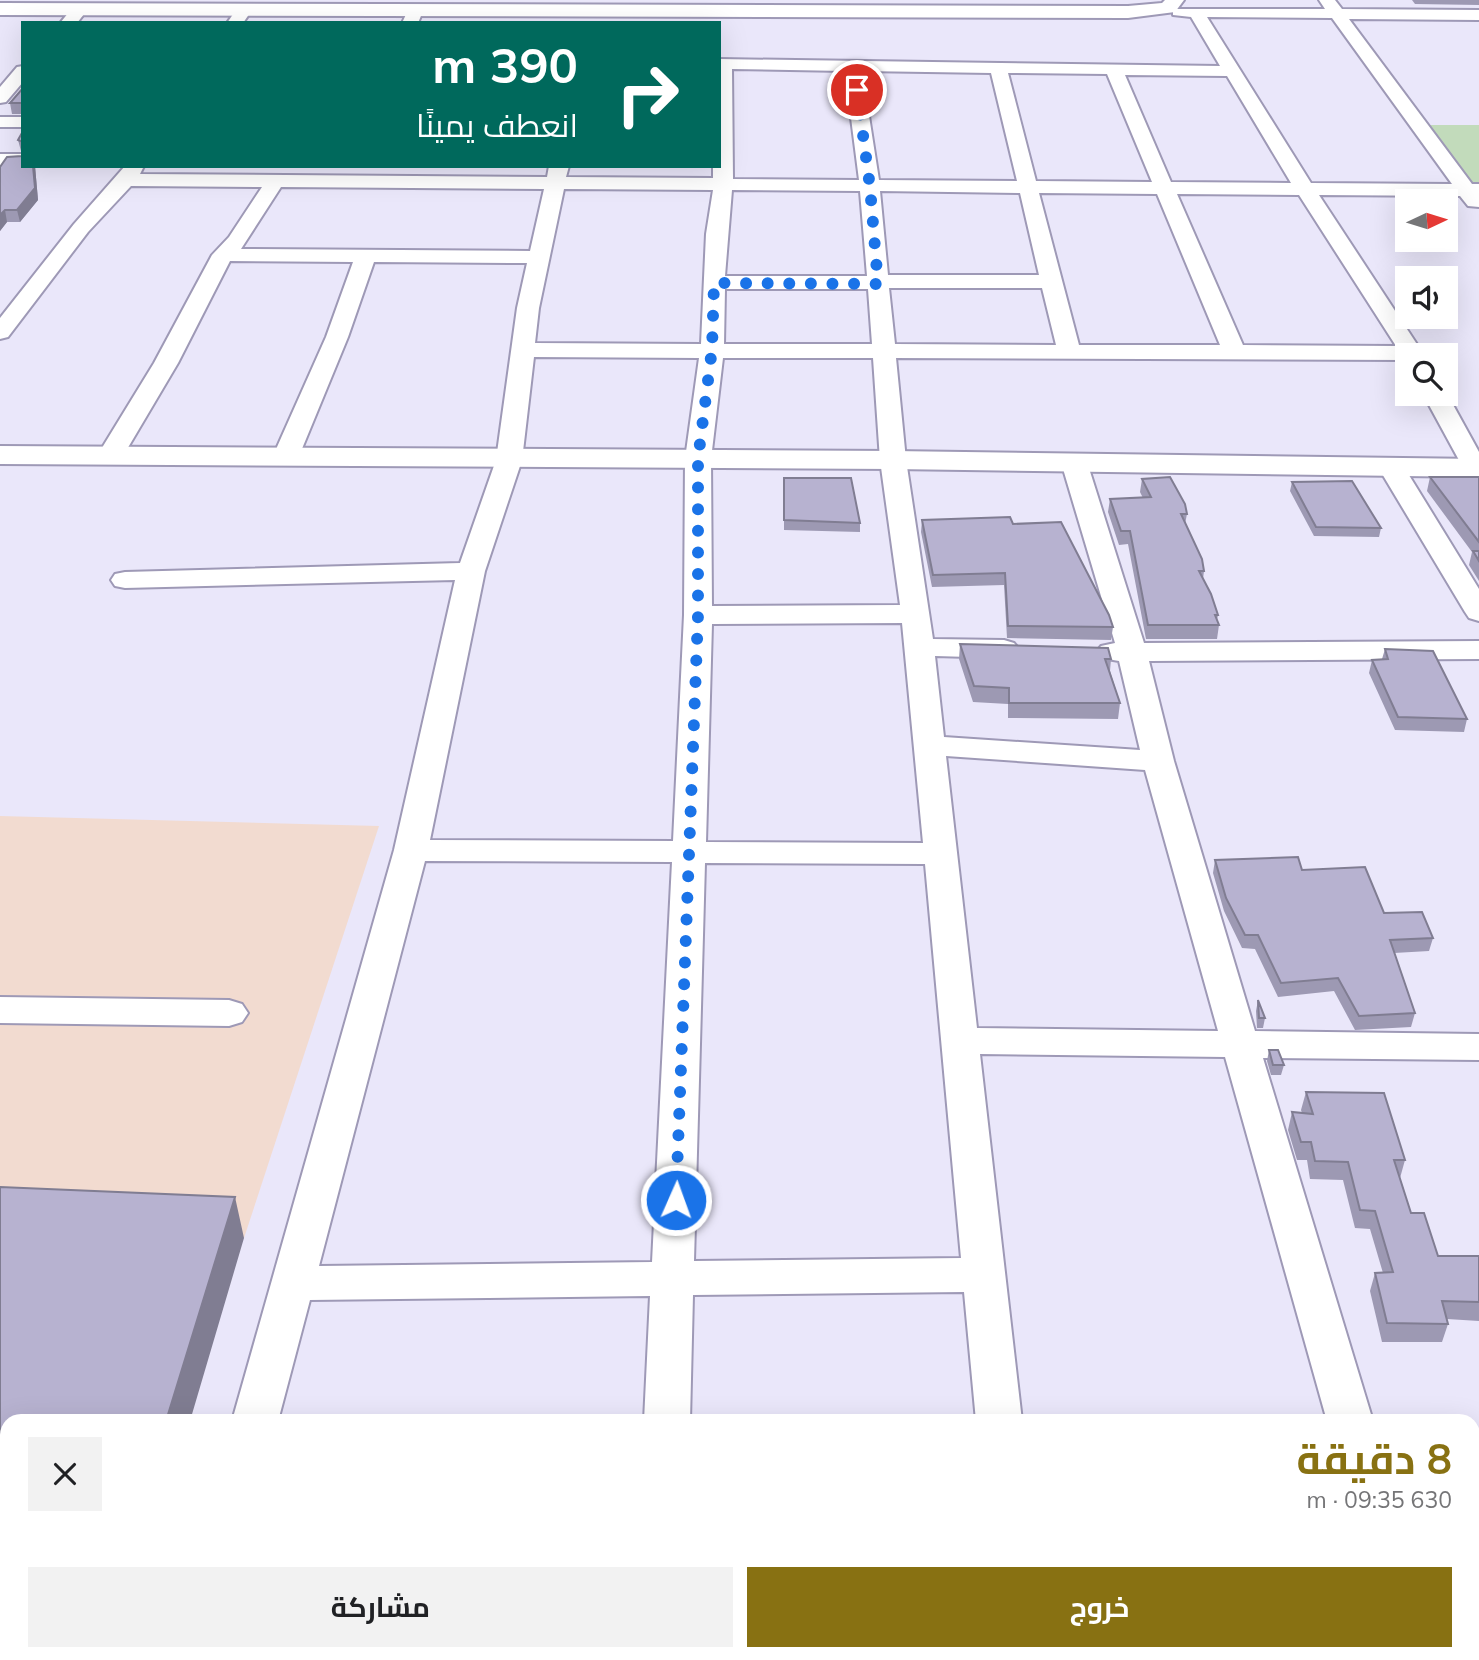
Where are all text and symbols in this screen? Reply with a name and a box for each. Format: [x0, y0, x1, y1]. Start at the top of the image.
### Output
text: 390 m [432, 34, 578, 95]
icon: right [602, 49, 693, 140]
pin [827, 60, 887, 120]
icon: arrive [838, 71, 876, 109]
text: انعطف يمينًا [416, 105, 578, 145]
north arrow [1395, 189, 1458, 252]
map controls [1395, 189, 1458, 406]
button: sound [1395, 266, 1458, 329]
button: search [1395, 343, 1458, 406]
position arrow [639, 1163, 713, 1237]
text: 8 دقيقة [1297, 1432, 1452, 1485]
button: close [28, 1437, 102, 1511]
text: 630 m · 09:35 [1307, 1485, 1452, 1514]
button: مشاركة [28, 1567, 733, 1647]
button: خروج [747, 1567, 1452, 1647]

